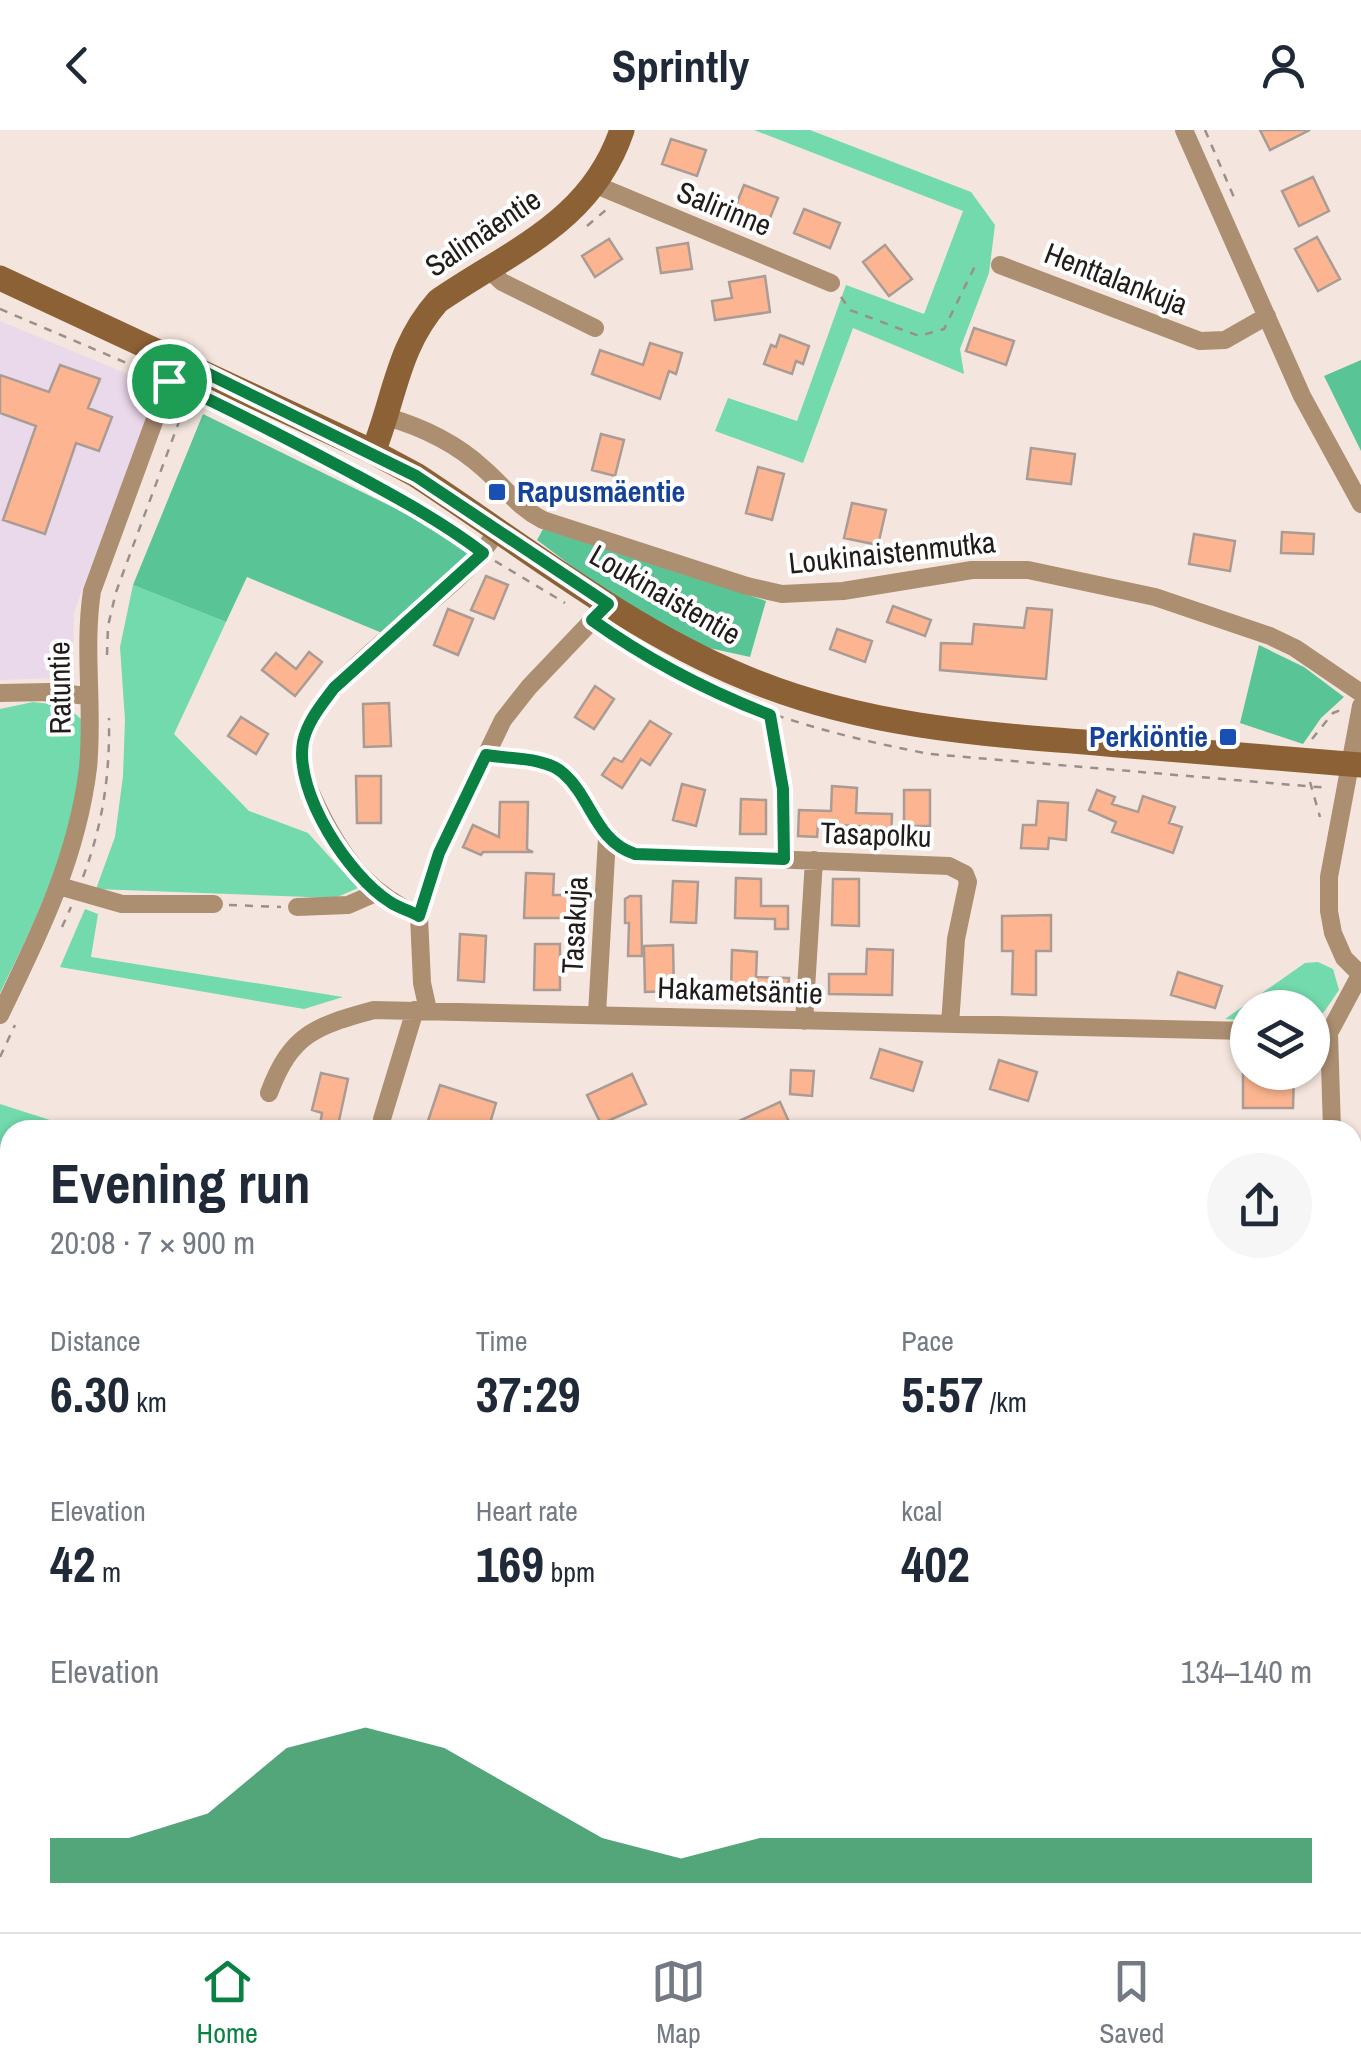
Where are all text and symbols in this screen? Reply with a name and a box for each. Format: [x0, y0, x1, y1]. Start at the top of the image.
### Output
text: Sprintly [612, 35, 749, 96]
icon: back [50, 38, 105, 93]
icon: person [1256, 38, 1311, 93]
street label: Salirinne [671, 171, 778, 245]
street label: Salimäentie [417, 179, 548, 285]
street label: Henttalankuja [1039, 232, 1194, 324]
pin [127, 339, 212, 424]
icon: arrive [142, 354, 197, 409]
place label: Rapusmäentie [517, 471, 685, 511]
marker: Rapusmäentie [486, 481, 508, 503]
street label: Loukinaistenmutka [786, 521, 998, 583]
street label: Loukinaistentie [583, 535, 748, 654]
street label: Ratuntie [38, 641, 80, 735]
place label: Perkiöntie [1089, 716, 1208, 756]
marker: Perkiöntie [1217, 726, 1239, 748]
street label: Tasapolku [820, 812, 932, 856]
street label: Tasakuja [551, 875, 597, 975]
street label: Hakametsäntie [657, 967, 823, 1013]
map controls [1230, 990, 1330, 1090]
button: layers [1230, 990, 1330, 1090]
text: Evening run [50, 1146, 311, 1220]
button: share [1207, 1153, 1312, 1258]
text: 20:08 · 7 × 900 m [50, 1221, 255, 1264]
text: Distance [50, 1322, 141, 1360]
text: Time [476, 1322, 527, 1360]
text: Pace [901, 1322, 954, 1360]
text: 6.30 [50, 1360, 130, 1428]
text: 37:29 [476, 1360, 581, 1428]
text: 5:57 [901, 1360, 983, 1428]
text: km [130, 1383, 167, 1421]
text: /km [983, 1383, 1027, 1421]
text: Elevation [50, 1492, 146, 1530]
text: Heart rate [476, 1492, 578, 1530]
text: kcal [901, 1492, 942, 1530]
text: 42 [50, 1530, 96, 1598]
text: 169 [476, 1530, 544, 1598]
text: 402 [901, 1530, 970, 1598]
text: m [96, 1553, 121, 1591]
text: bpm [544, 1553, 595, 1591]
text: Elevation [50, 1650, 159, 1693]
text: 134–140 m [1181, 1650, 1312, 1693]
tab: Home [197, 1954, 258, 2052]
tab: Map [651, 1954, 706, 2052]
tab: Saved [1099, 1954, 1164, 2052]

